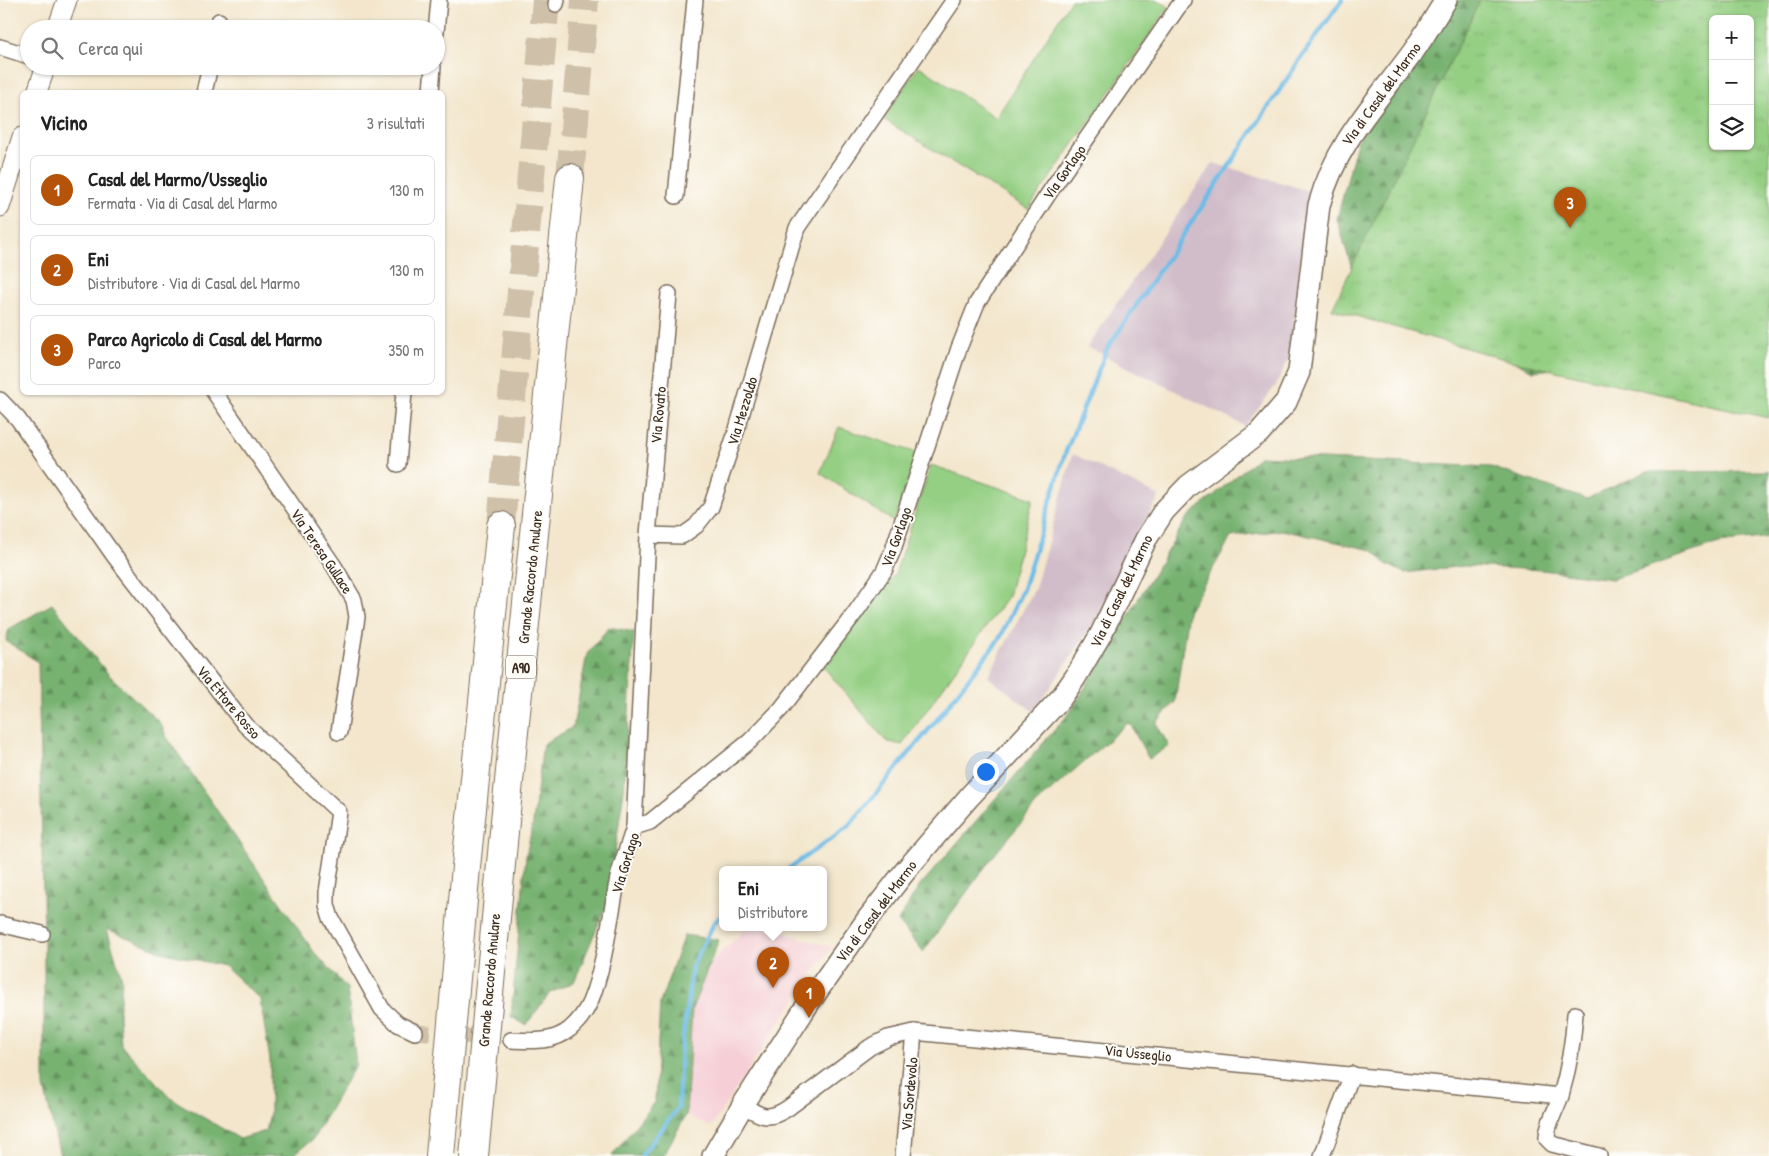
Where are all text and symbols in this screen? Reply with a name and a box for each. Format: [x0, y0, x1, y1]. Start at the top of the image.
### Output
map controls [1709, 15, 1754, 150]
button: + [1709, 15, 1754, 60]
search box [20, 20, 445, 75]
icon: search [38, 34, 66, 62]
text: Cerca qui [78, 35, 143, 61]
street label: Via di Casal del Marmo [1336, 38, 1426, 150]
button: − [1709, 60, 1754, 105]
button: layers [1709, 105, 1754, 150]
text: Vicino [40, 108, 87, 137]
text: 3 risultati [367, 112, 425, 134]
street label: Via Gorlago [1037, 140, 1091, 204]
text: Casal del Marmo/Usseglio [88, 166, 267, 192]
text: 1 [54, 179, 60, 201]
text: 130 m [389, 179, 424, 201]
pin: 3 [1554, 187, 1586, 228]
text: Fermata · Via di Casal del Marmo [88, 192, 277, 214]
text: Eni [88, 246, 109, 272]
text: 2 [53, 259, 61, 281]
text: 130 m [389, 259, 424, 281]
text: Distributore · Via di Casal del Marmo [88, 272, 300, 294]
text: Parco Agricolo di Casal del Marmo [88, 326, 322, 352]
text: 3 [53, 339, 61, 361]
text: 350 m [388, 339, 424, 361]
text: Parco [88, 352, 121, 374]
street label: Via Mezzoldo [722, 374, 762, 448]
street label: Via Rovato [645, 386, 671, 444]
street label: Via Teresa Gullace [286, 504, 358, 598]
street label: Via Gorlago [875, 504, 917, 570]
street label: Grande Raccordo Anulare [513, 509, 547, 645]
street label: Via di Casal del Marmo [1085, 531, 1157, 651]
road number: A90 [506, 656, 536, 679]
street label: Via Ettore Rosso [192, 661, 266, 743]
your location [973, 759, 999, 785]
street label: Via Gorlago [606, 830, 644, 896]
street label: Via di Casal del Marmo [831, 856, 921, 966]
popup [719, 866, 827, 931]
text: Eni [738, 875, 759, 901]
text: Distributore [738, 901, 808, 923]
street label: Grande Raccordo Anulare [473, 912, 505, 1048]
pin: 2 [757, 947, 789, 988]
pin: 1 [793, 977, 825, 1018]
street label: Via Usseglio [1104, 1039, 1172, 1067]
street label: Via Sordevolo [895, 1056, 923, 1132]

